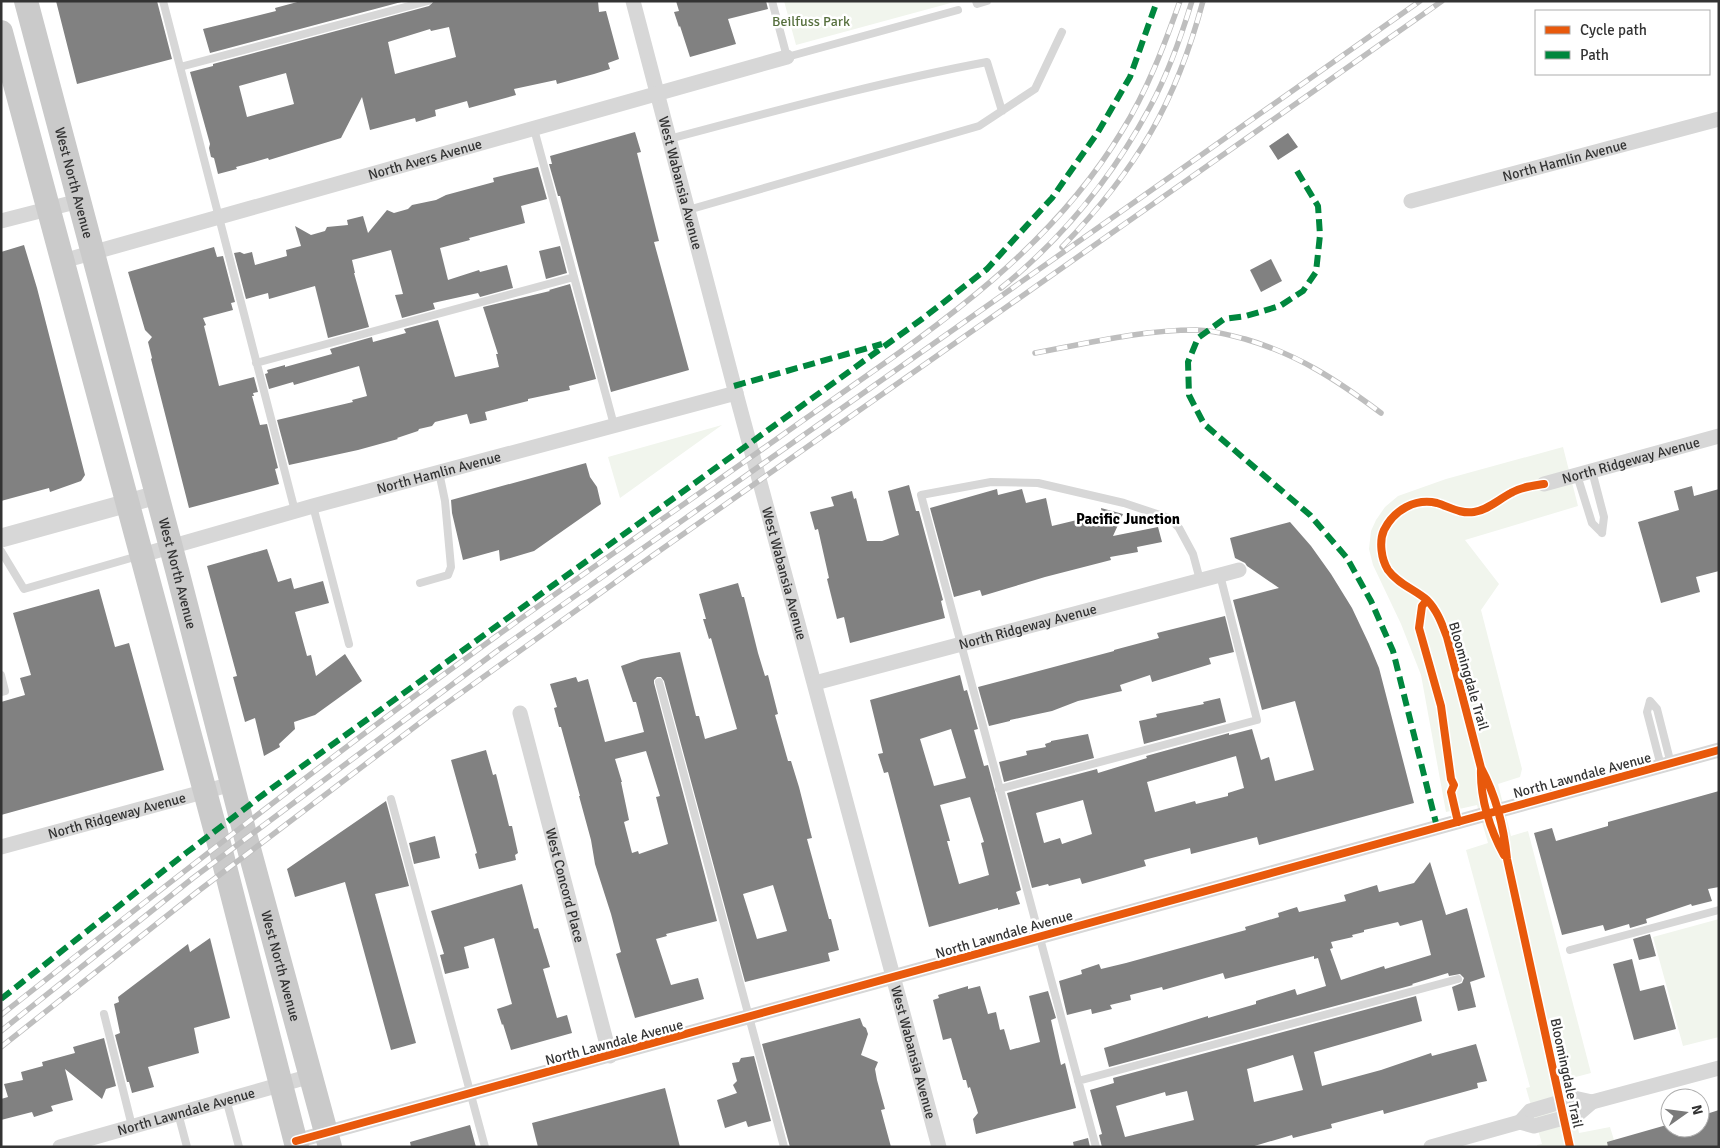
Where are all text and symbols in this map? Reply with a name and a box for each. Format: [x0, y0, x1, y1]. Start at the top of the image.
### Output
legend [1535, 10, 1710, 75]
park label: Beilfuss Park [772, 13, 850, 30]
text: Cycle path [1580, 21, 1647, 39]
text: Path [1580, 46, 1609, 64]
street label: West Wabansia Avenue [655, 114, 706, 251]
street label: West North Avenue [51, 125, 97, 240]
street label: North Avers Avenue [366, 135, 484, 184]
street label: North Hamlin Avenue [1501, 136, 1629, 185]
street label: North Ridgeway Avenue [1560, 434, 1702, 488]
street label: North Hamlin Avenue [375, 448, 503, 498]
street label: West Wabansia Avenue [758, 505, 810, 642]
district label: Pacific Junction [1076, 510, 1180, 528]
street label: West North Avenue [155, 516, 200, 631]
street label: North Ridgeway Avenue [957, 600, 1099, 653]
street label: Bloomingdale Trail [1445, 620, 1492, 732]
street label: North Lawndale Avenue [1511, 749, 1653, 802]
street label: North Ridgeway Avenue [46, 789, 188, 843]
street label: West Concord Place [542, 826, 588, 944]
street label: North Lawndale Avenue [934, 907, 1075, 962]
street label: West North Avenue [257, 909, 304, 1023]
street label: West Wabansia Avenue [887, 984, 939, 1121]
street label: North Lawndale Avenue [543, 1016, 685, 1069]
street label: Bloomingdale Trail [1547, 1017, 1586, 1130]
street label: North Lawndale Avenue [115, 1084, 257, 1139]
north arrow [1660, 1088, 1710, 1138]
text: N [1688, 1103, 1707, 1117]

